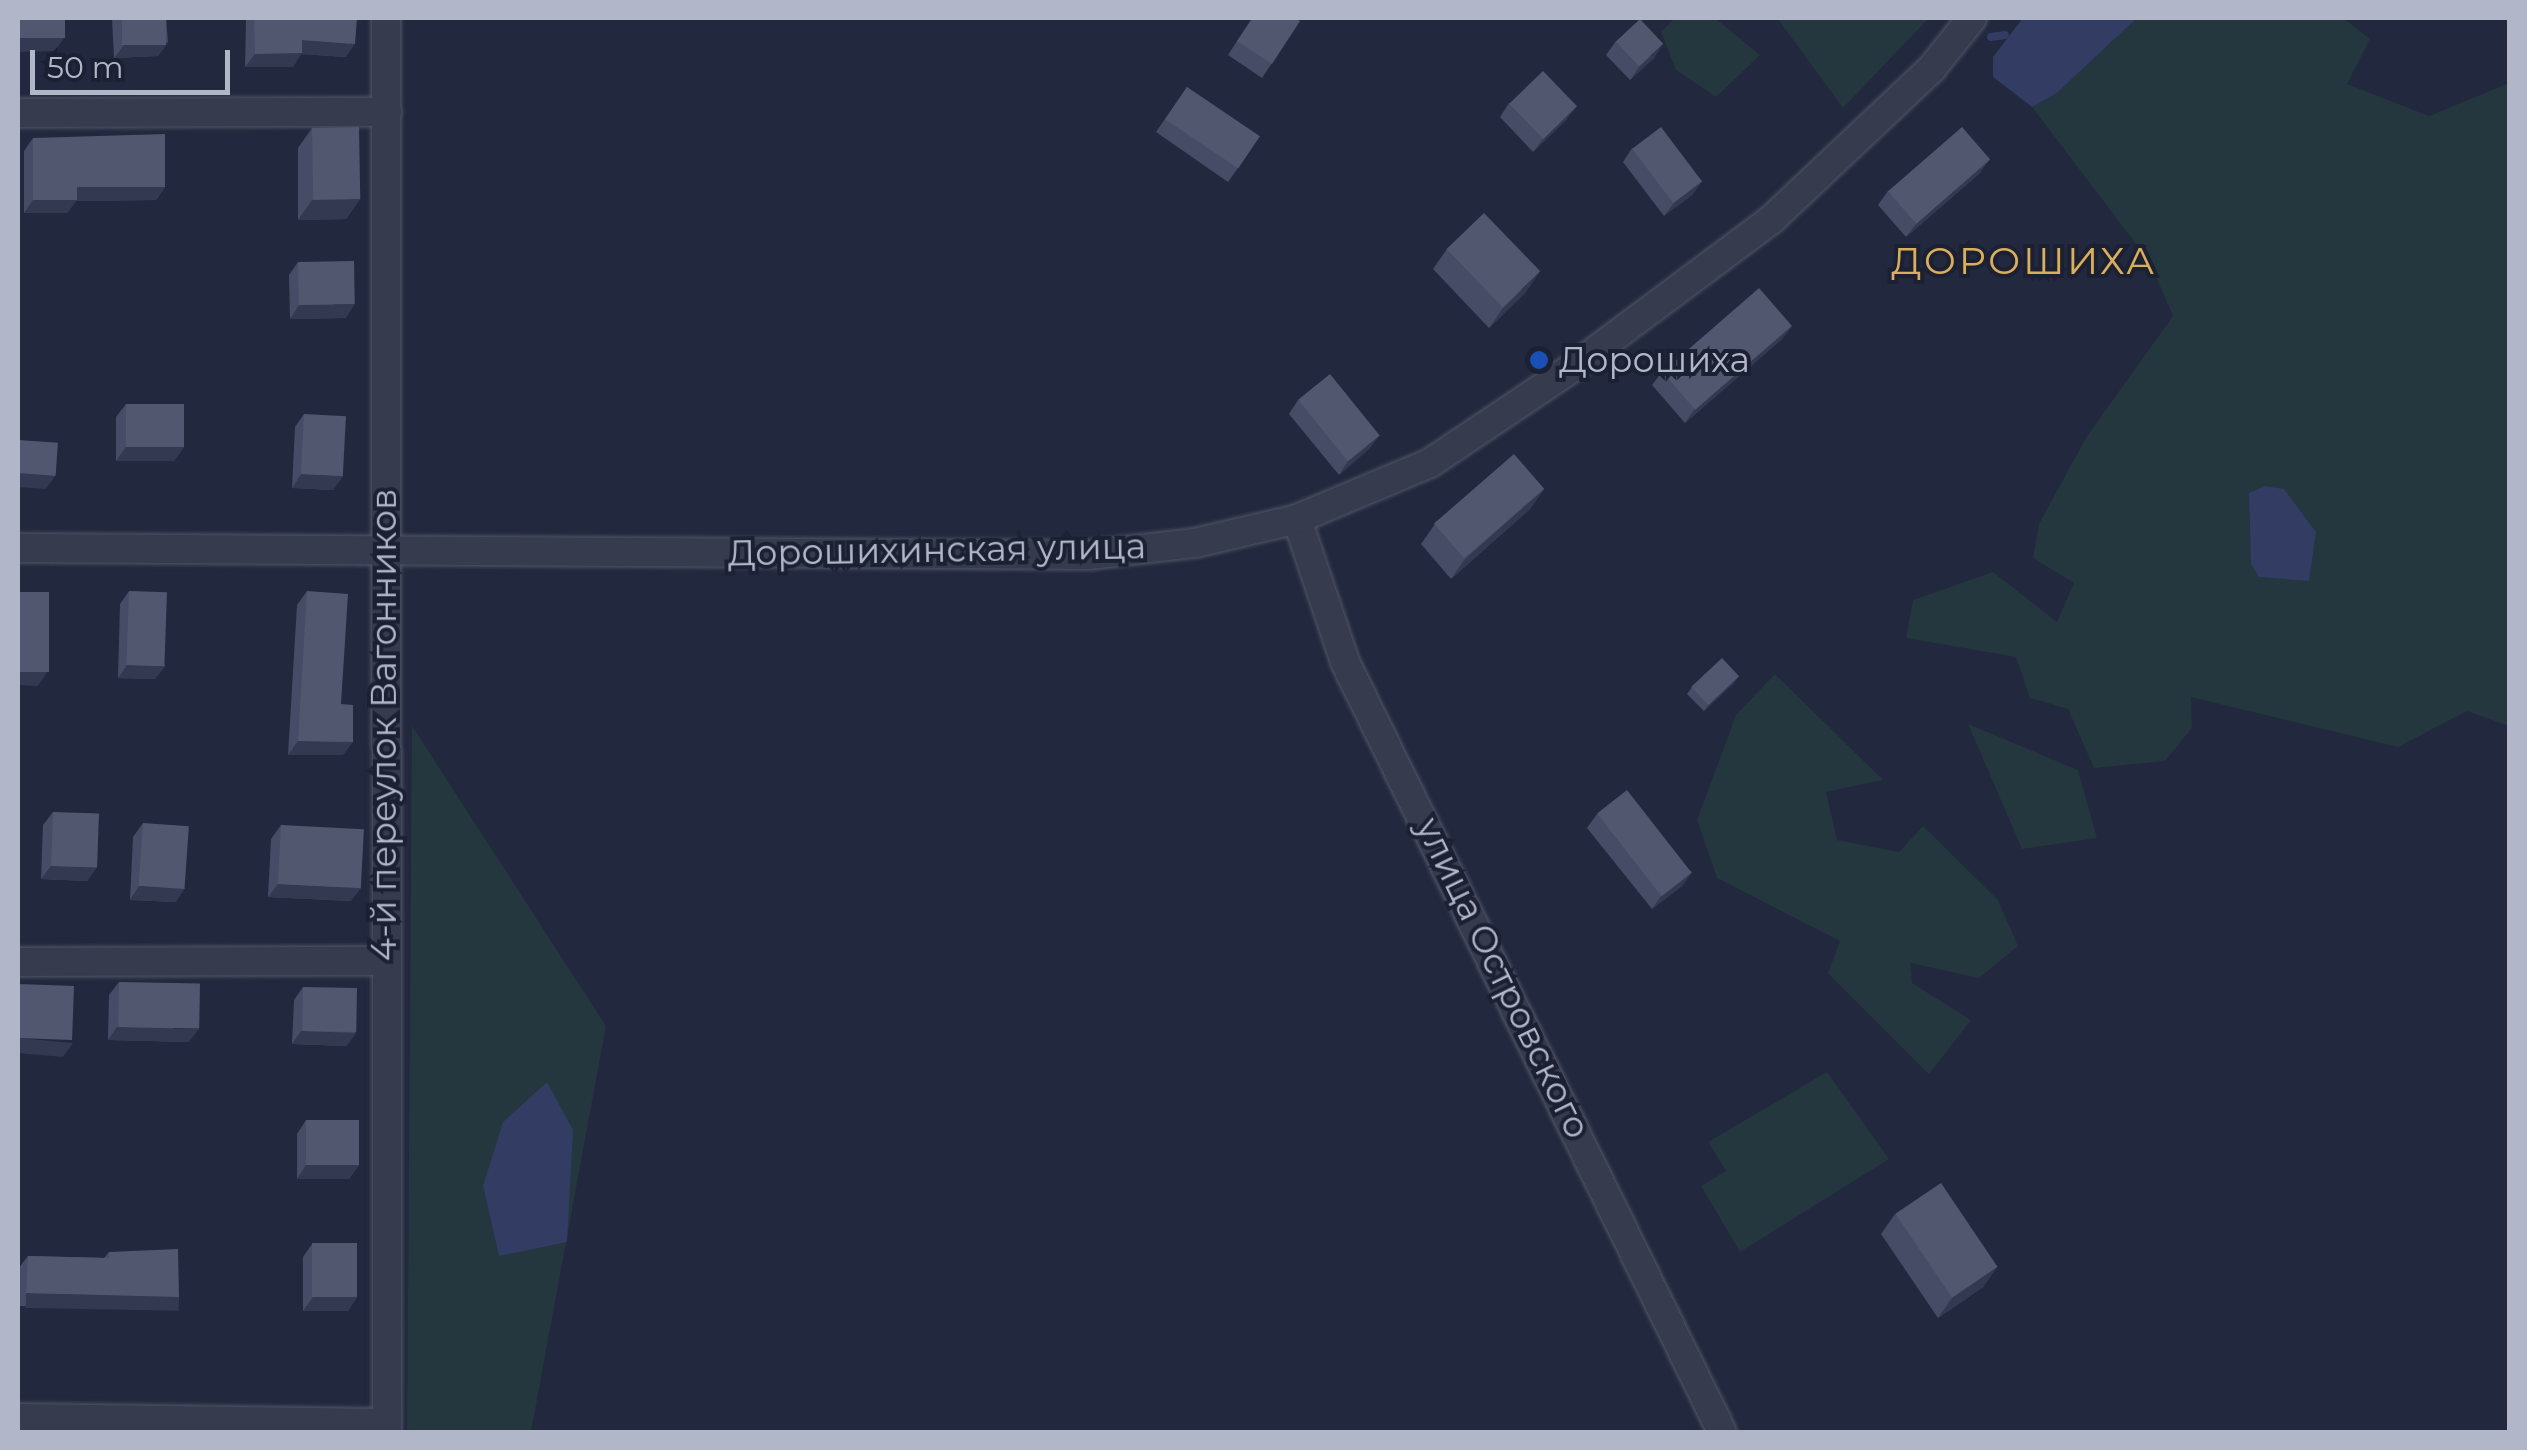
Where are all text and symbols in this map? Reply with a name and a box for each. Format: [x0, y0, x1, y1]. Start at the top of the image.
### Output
scale bar [35, 30, 235, 92]
text: 50 m [47, 49, 124, 86]
district label: ДОРОШИХА [1891, 238, 2157, 284]
place label: Дорошиха [1559, 339, 1750, 381]
marker: Дорошиха [1528, 349, 1550, 371]
street label: 4-й переулок Вагонников [363, 489, 405, 961]
street label: Дорошихинская улица [728, 525, 1146, 575]
street label: улица Островского [1407, 811, 1599, 1145]

